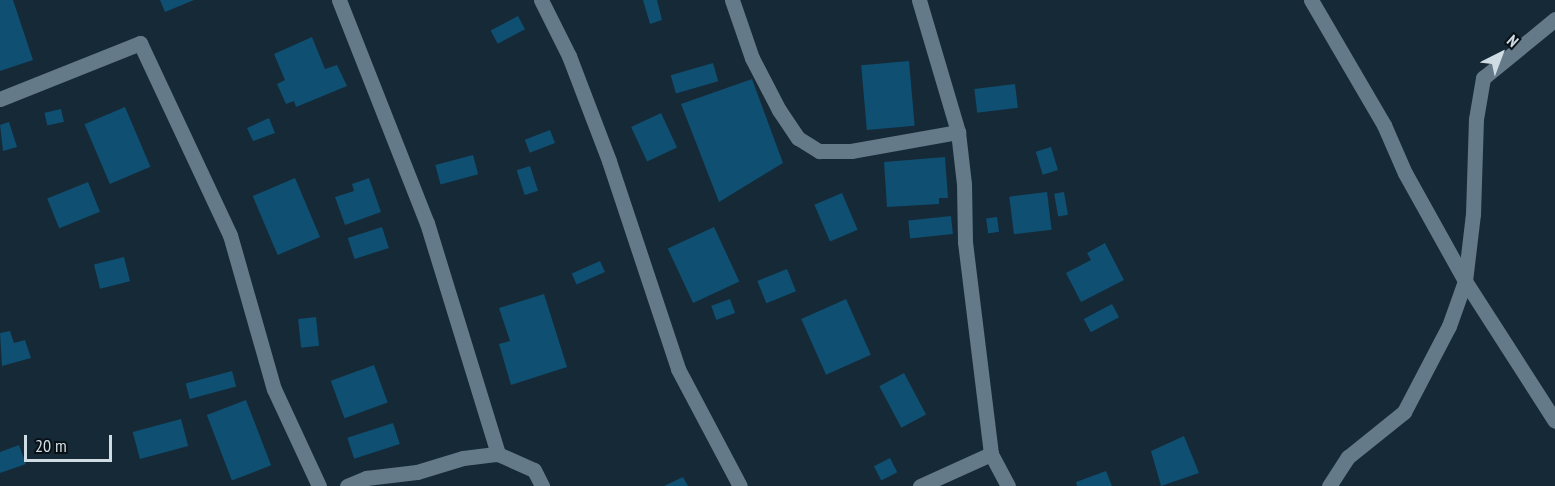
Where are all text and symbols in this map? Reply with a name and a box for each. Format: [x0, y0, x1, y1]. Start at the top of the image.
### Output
north arrow [1471, 24, 1531, 84]
text: N [1503, 30, 1523, 51]
scale bar [27, 423, 116, 461]
text: 20 m [35, 434, 67, 457]

